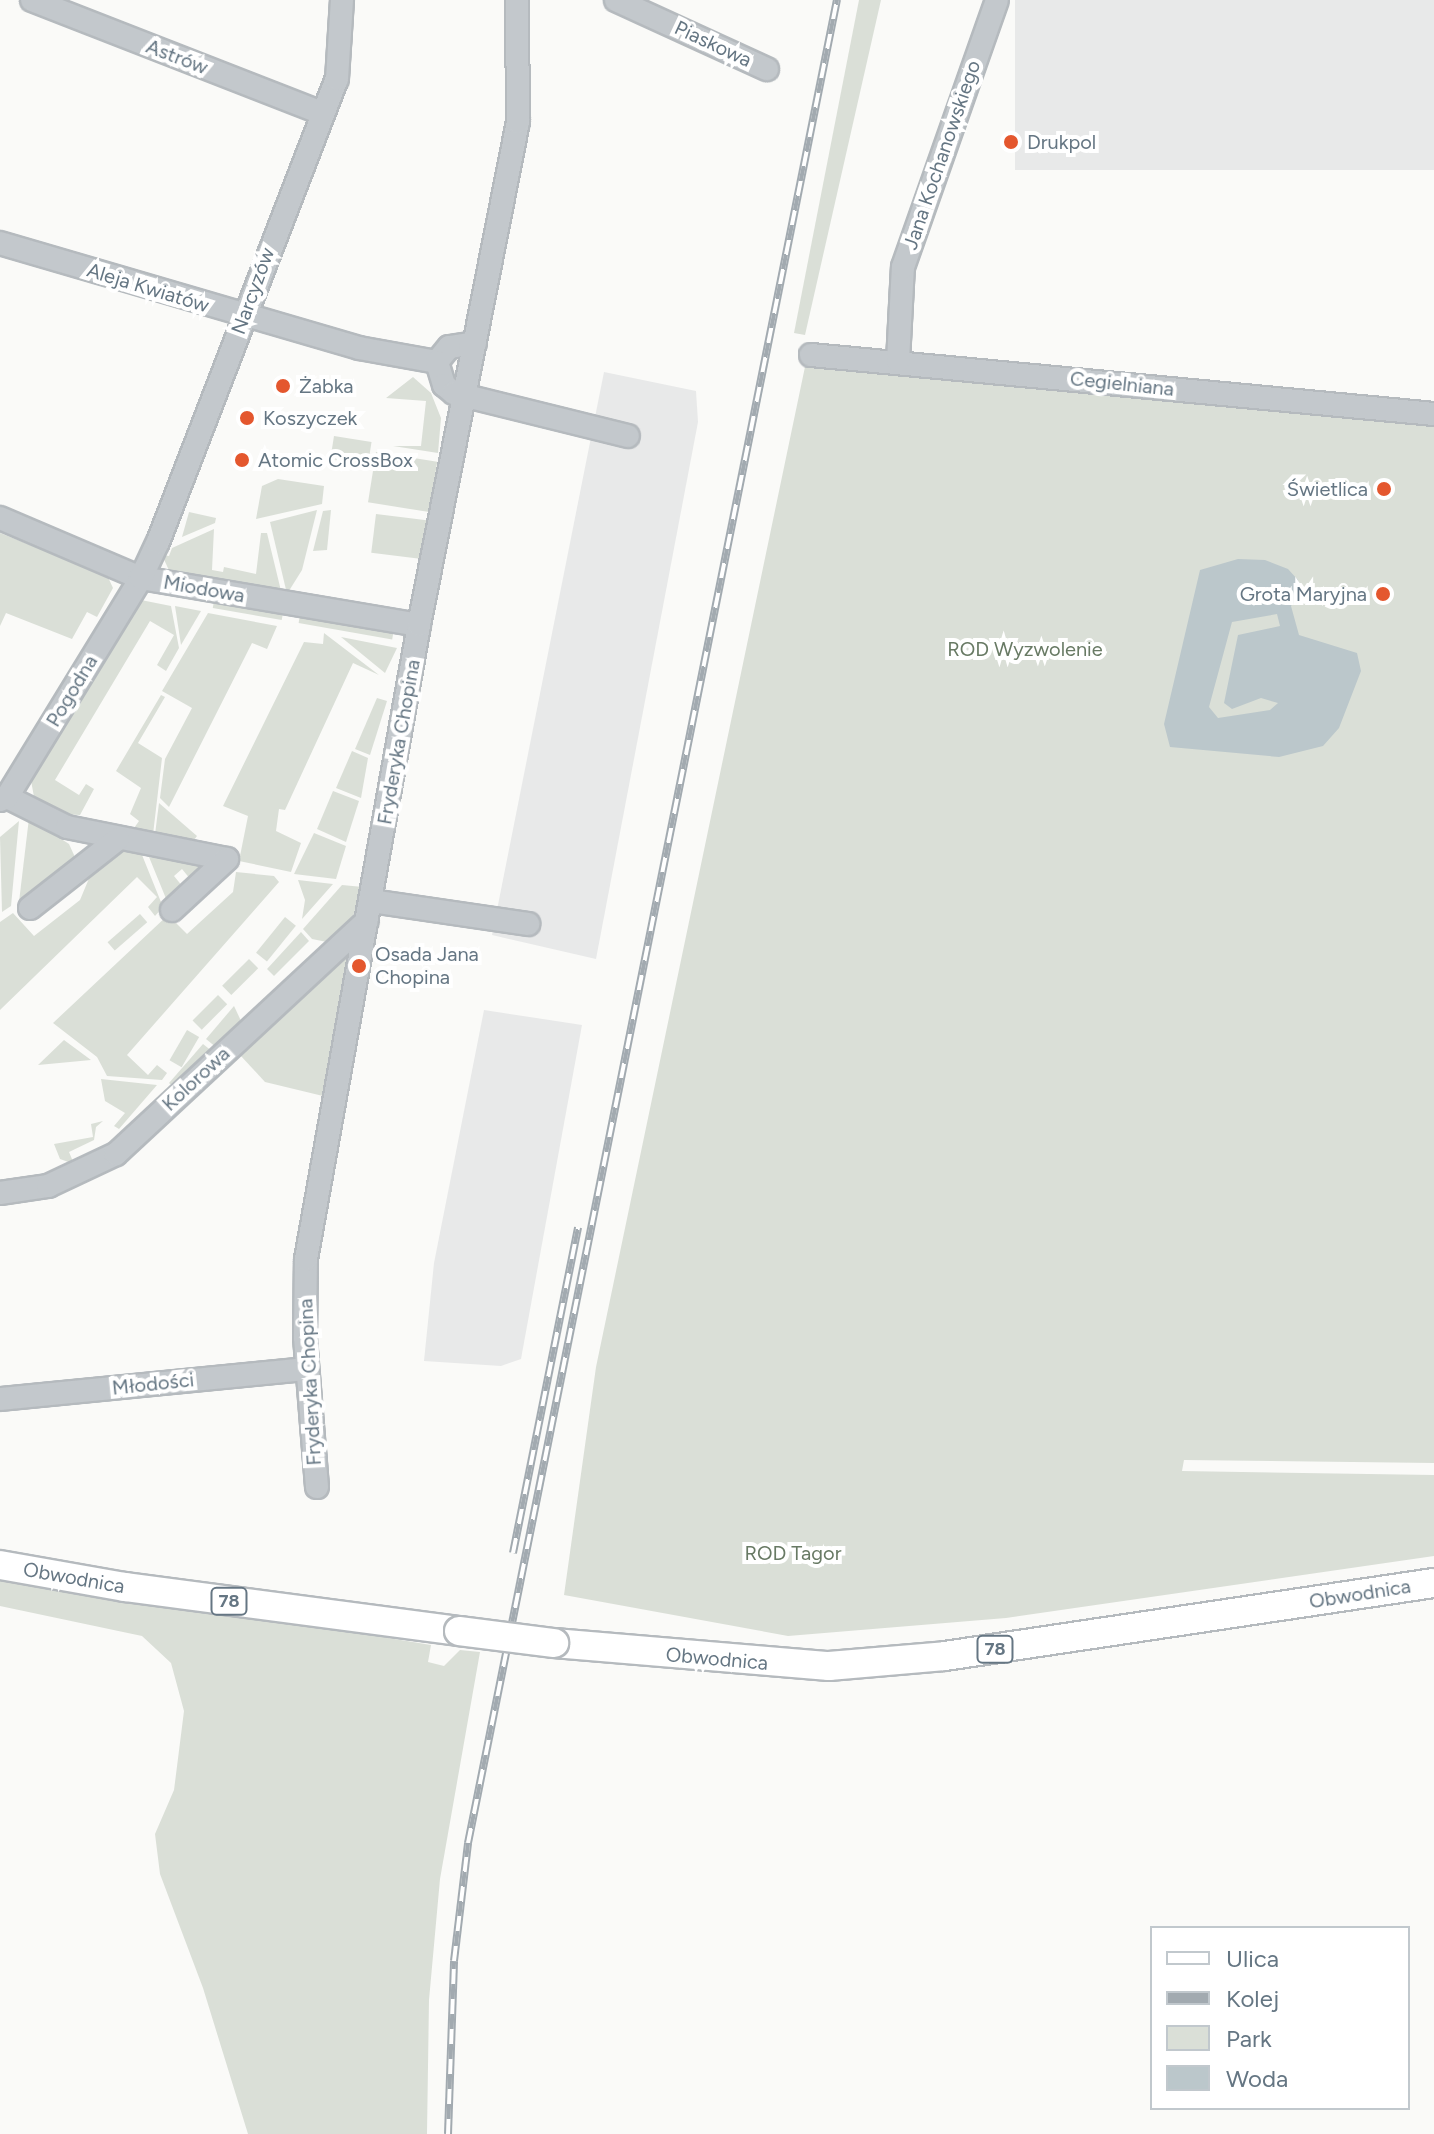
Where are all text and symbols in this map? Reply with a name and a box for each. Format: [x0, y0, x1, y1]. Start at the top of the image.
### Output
street label: Piaskowa [671, 16, 755, 72]
street label: Astrów [143, 34, 211, 80]
street label: Jana Kochanowskiego [898, 57, 986, 253]
place label: Drukpol [1027, 130, 1096, 154]
marker: Drukpol [1002, 133, 1020, 151]
street label: Narcyzów [226, 244, 280, 338]
street label: Aleja Kwiatów [84, 258, 212, 318]
street label: Cegielniana [1069, 367, 1175, 401]
place label: Żabka [299, 374, 353, 398]
marker: Żabka [274, 377, 292, 395]
place label: Koszyczek [263, 406, 357, 430]
marker: Koszyczek [238, 409, 256, 427]
place label: Atomic CrossBox [258, 448, 413, 472]
marker: Atomic CrossBox [233, 451, 251, 469]
place label: Świetlica [1287, 477, 1368, 501]
marker: Świetlica [1375, 480, 1393, 498]
street label: Miodowa [162, 570, 246, 608]
place label: Grota Maryjna [1240, 582, 1367, 606]
marker: Grota Maryjna [1374, 585, 1392, 603]
park label: ROD Wyzwolenie [947, 637, 1103, 661]
street label: Pogodna [41, 651, 103, 731]
street label: Fryderyka Chopina [373, 658, 425, 826]
place label: Osada Jana Chopina [375, 942, 479, 989]
marker: Osada Jana Chopina [350, 957, 368, 975]
street label: Kolorowa [157, 1042, 235, 1116]
street label: Fryderyka Chopina [294, 1298, 326, 1466]
street label: Młodości [111, 1368, 195, 1400]
park label: ROD Tagor [745, 1541, 841, 1565]
street label: Obwodnica [21, 1557, 127, 1599]
street label: Obwodnica [1307, 1574, 1413, 1614]
road number: 78 [209, 1587, 249, 1615]
road number: 78 [975, 1635, 1015, 1663]
street label: Obwodnica [665, 1643, 769, 1675]
legend [1150, 1926, 1410, 2110]
text: Ulica [1226, 1944, 1279, 1973]
text: Kolej [1226, 1984, 1279, 2013]
text: Park [1226, 2024, 1272, 2053]
text: Woda [1226, 2064, 1288, 2093]

